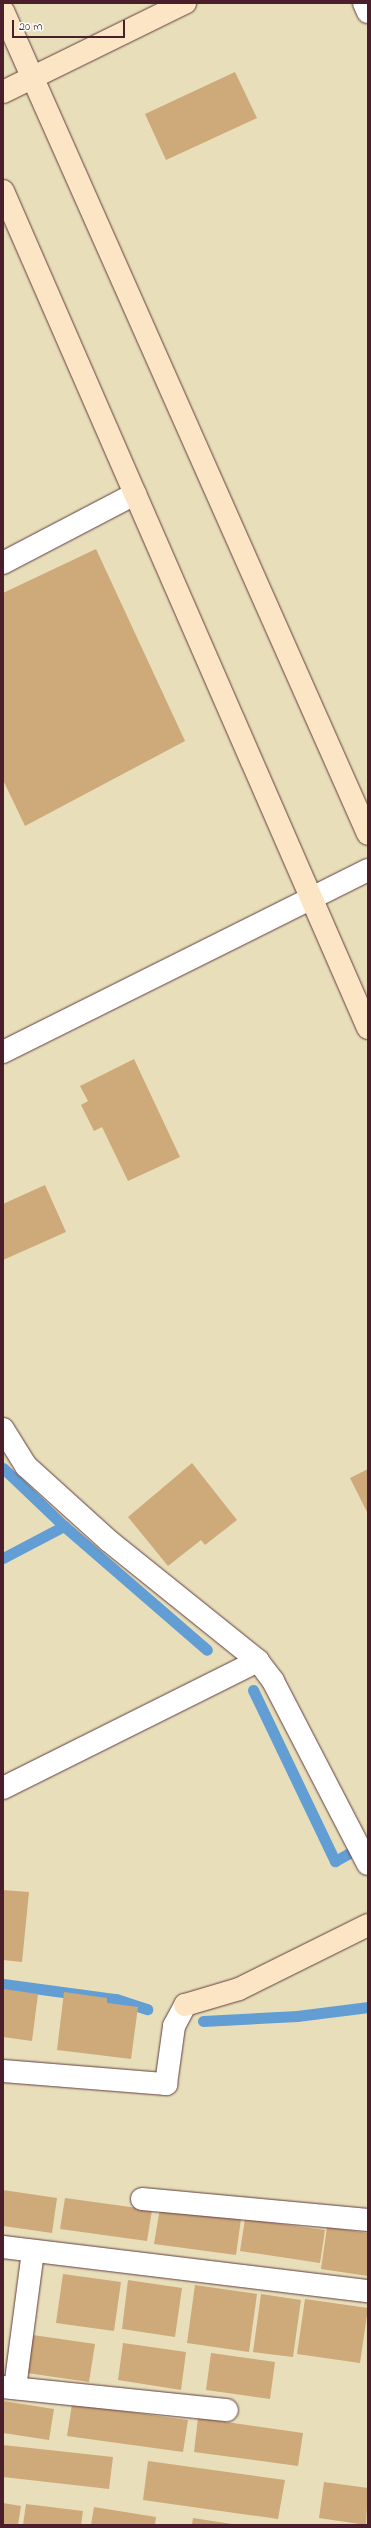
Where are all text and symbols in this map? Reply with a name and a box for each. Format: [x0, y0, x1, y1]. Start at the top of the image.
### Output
scale bar [14, 12, 127, 38]
text: 20 m [19, 18, 42, 36]

